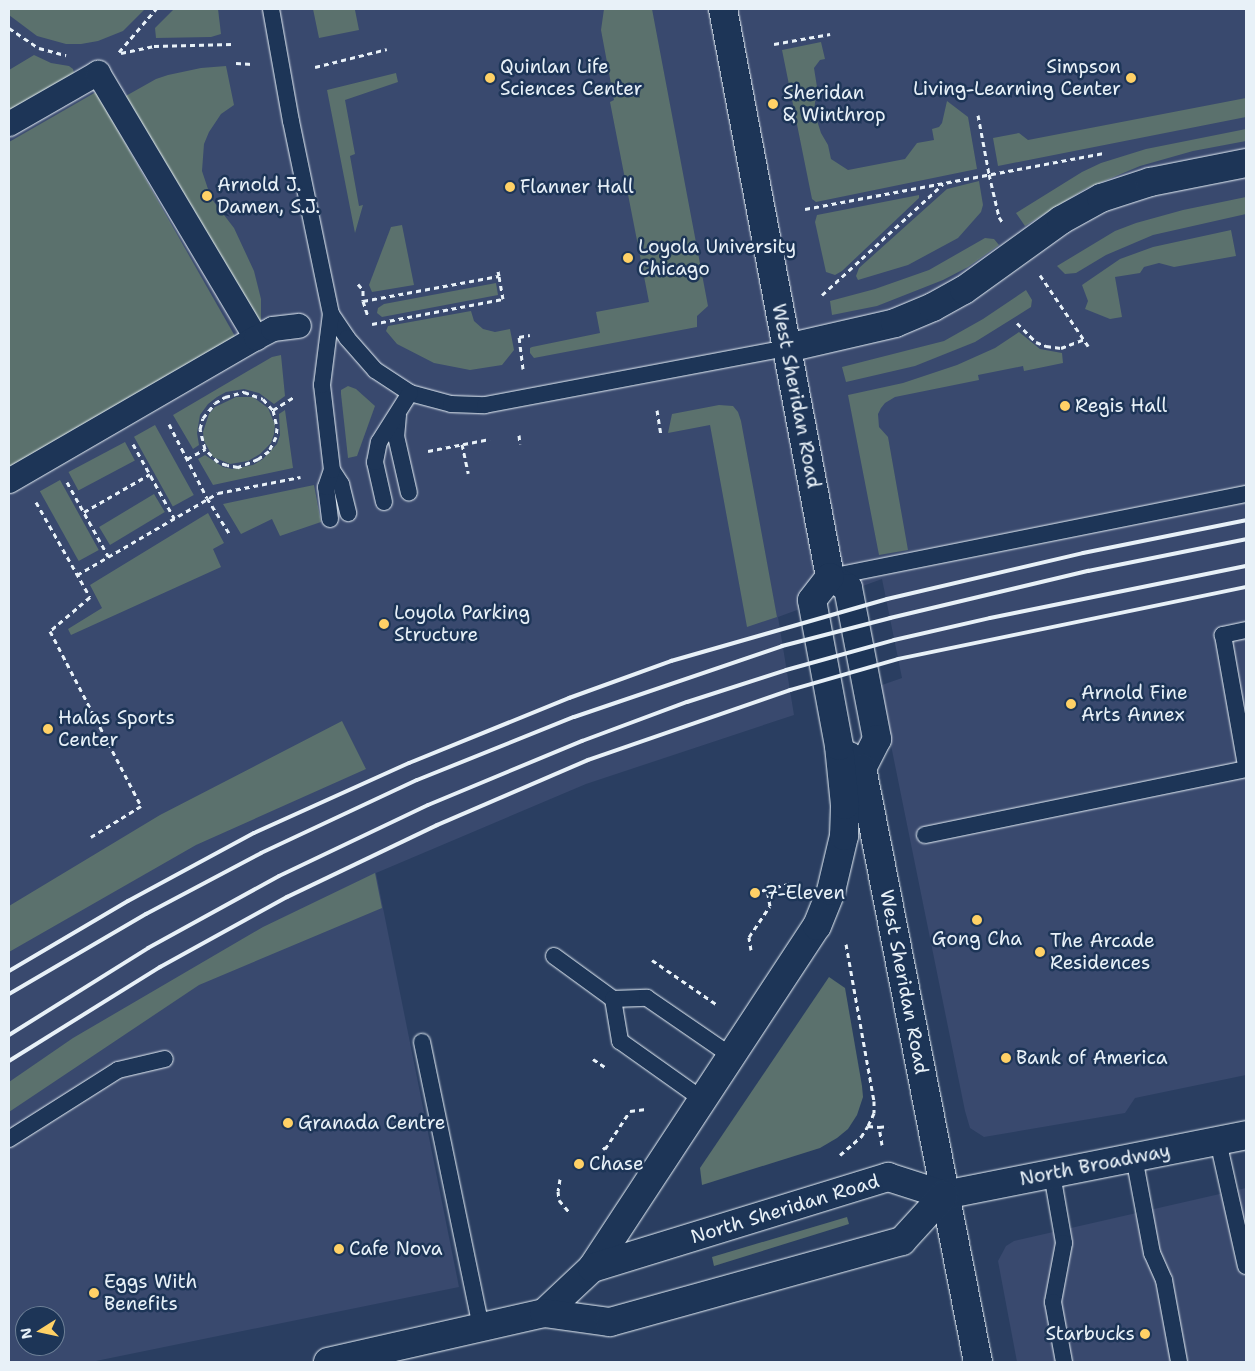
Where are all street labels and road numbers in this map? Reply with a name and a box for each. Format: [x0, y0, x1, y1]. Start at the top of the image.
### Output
street label: West Sheridan Road [767, 302, 825, 490]
street label: West Sheridan Road [875, 888, 933, 1076]
street label: North Broadway [1018, 1139, 1172, 1191]
street label: North Sheridan Road [688, 1169, 882, 1249]

